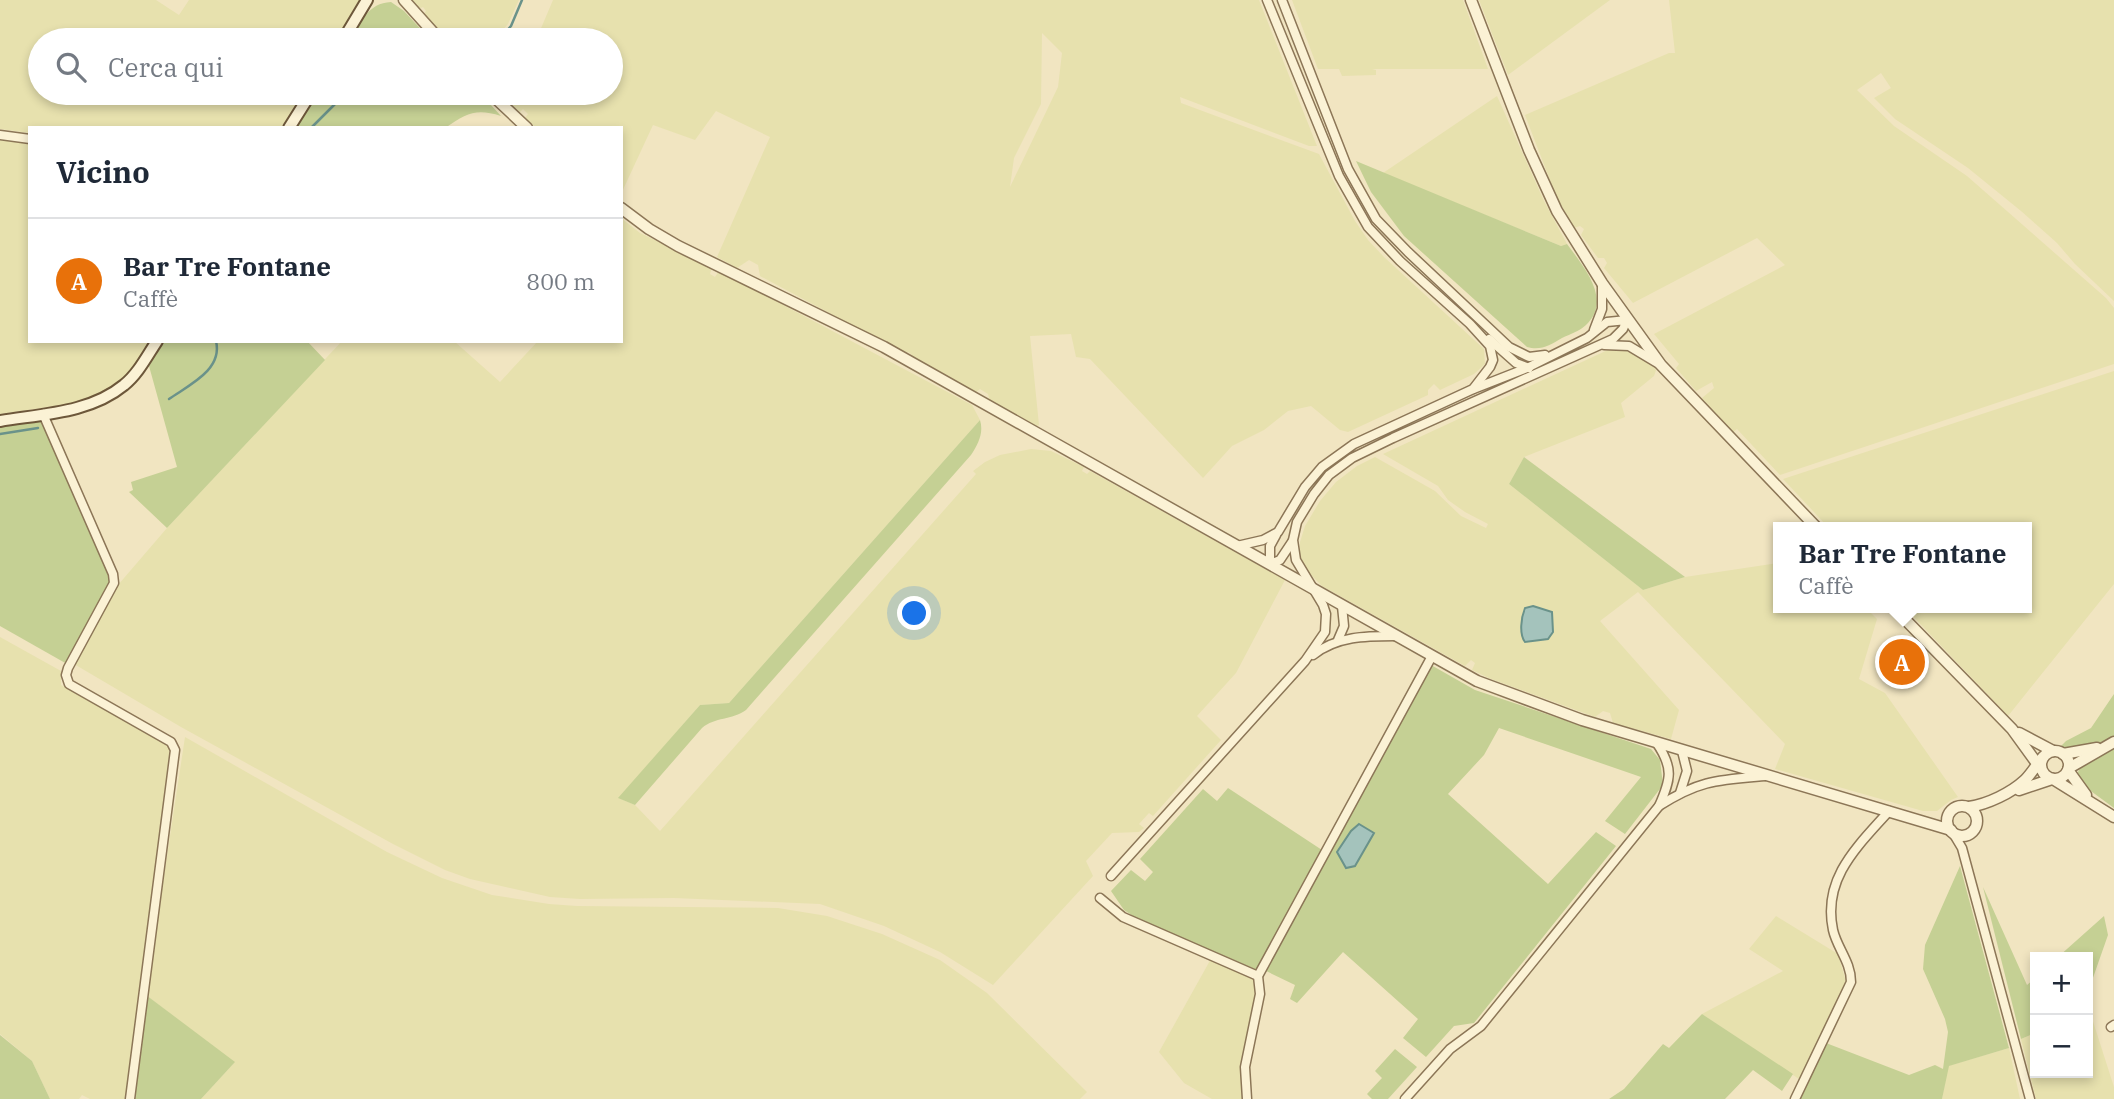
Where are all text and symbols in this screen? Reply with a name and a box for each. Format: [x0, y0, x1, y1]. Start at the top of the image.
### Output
search box [28, 28, 623, 105]
icon: search [52, 48, 90, 86]
text: Cerca qui [108, 50, 223, 84]
text: Vicino [56, 152, 150, 191]
text: Bar Tre Fontane [123, 249, 331, 283]
text: A [71, 266, 87, 296]
text: 800 m [526, 266, 595, 296]
text: Caffè [123, 283, 178, 313]
popup [1773, 522, 2032, 613]
text: Bar Tre Fontane [1799, 536, 2006, 570]
text: Caffè [1799, 570, 1854, 600]
your location [897, 596, 931, 630]
pin: A [1879, 636, 1925, 688]
map controls [2030, 952, 2093, 1078]
button: + [2030, 952, 2093, 1015]
button: − [2030, 1015, 2093, 1078]

